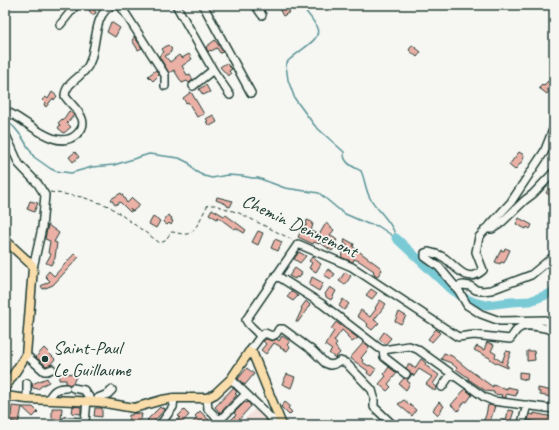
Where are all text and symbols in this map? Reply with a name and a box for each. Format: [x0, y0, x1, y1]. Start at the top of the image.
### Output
street label: Chemin Dennemont [238, 189, 363, 264]
place label: Saint-Paul Le Guillaume [53, 336, 132, 382]
marker: Saint-Paul Le Guillaume [40, 354, 50, 364]

